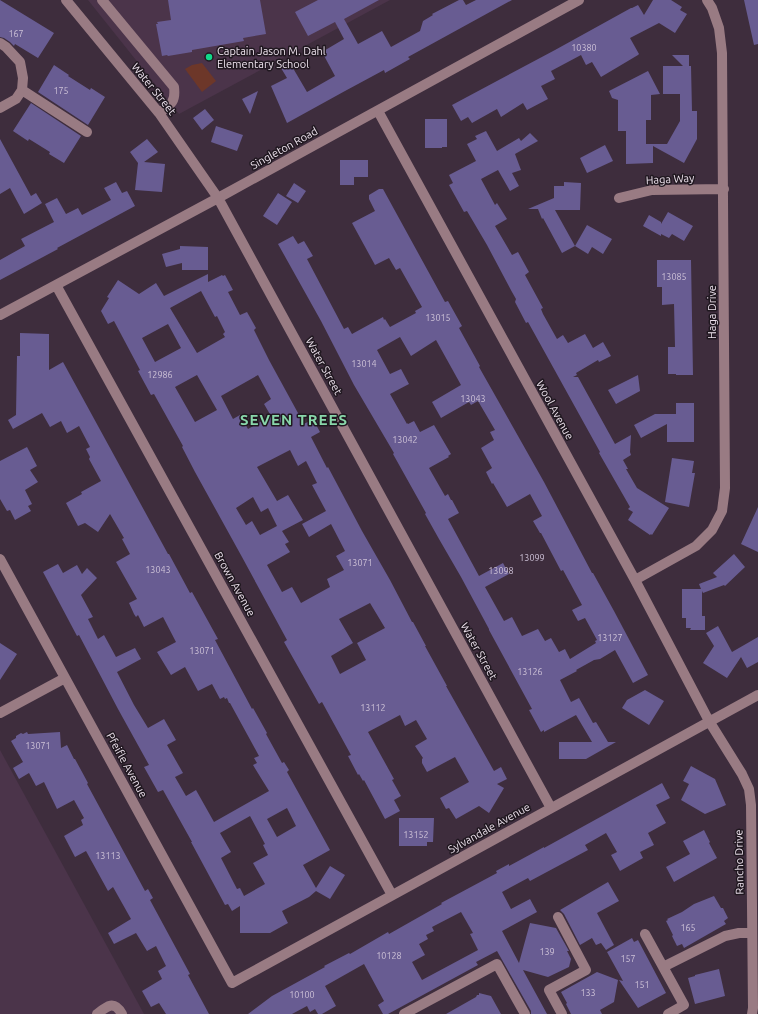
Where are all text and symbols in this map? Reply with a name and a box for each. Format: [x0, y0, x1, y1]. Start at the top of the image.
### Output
house number: 167 [8, 29, 24, 39]
house number: 10380 [571, 43, 597, 53]
place label: Captain Jason M. Dahl Elementary School [217, 45, 326, 70]
marker: Captain Jason M. Dahl Elementary School [204, 52, 214, 62]
street label: Water Street [129, 61, 179, 118]
house number: 175 [53, 86, 69, 96]
street label: Singleton Road [248, 125, 320, 171]
street label: Haga Way [645, 172, 695, 186]
house number: 13085 [661, 272, 687, 282]
street label: Haga Drive [706, 285, 718, 339]
house number: 13015 [425, 313, 451, 323]
street label: Water Street [303, 335, 345, 397]
house number: 13014 [351, 359, 377, 369]
house number: 12986 [147, 370, 173, 380]
street label: Wool Avenue [534, 379, 576, 441]
house number: 13043 [460, 394, 486, 404]
district label: SEVEN TREES [240, 411, 348, 428]
house number: 13042 [392, 435, 418, 445]
street label: Brown Avenue [212, 550, 258, 618]
house number: 13099 [519, 553, 545, 563]
house number: 13071 [347, 558, 373, 568]
house number: 13043 [145, 565, 171, 575]
house number: 13098 [488, 566, 514, 576]
street label: Water Street [458, 620, 500, 682]
house number: 13127 [597, 633, 623, 643]
house number: 13071 [189, 646, 215, 656]
house number: 13126 [517, 667, 543, 677]
house number: 13112 [360, 703, 386, 713]
street label: Pfeifle Avenue [104, 731, 150, 799]
house number: 13071 [25, 741, 51, 751]
street label: Sylvandale Avenue [446, 801, 532, 855]
street label: Rancho Drive [732, 829, 746, 895]
house number: 13152 [403, 830, 429, 840]
house number: 13113 [95, 851, 121, 861]
house number: 165 [680, 923, 696, 933]
house number: 139 [539, 947, 555, 957]
house number: 10128 [376, 951, 402, 961]
house number: 157 [620, 954, 636, 964]
house number: 151 [634, 980, 650, 990]
house number: 133 [580, 988, 596, 998]
house number: 10100 [289, 990, 315, 1000]

